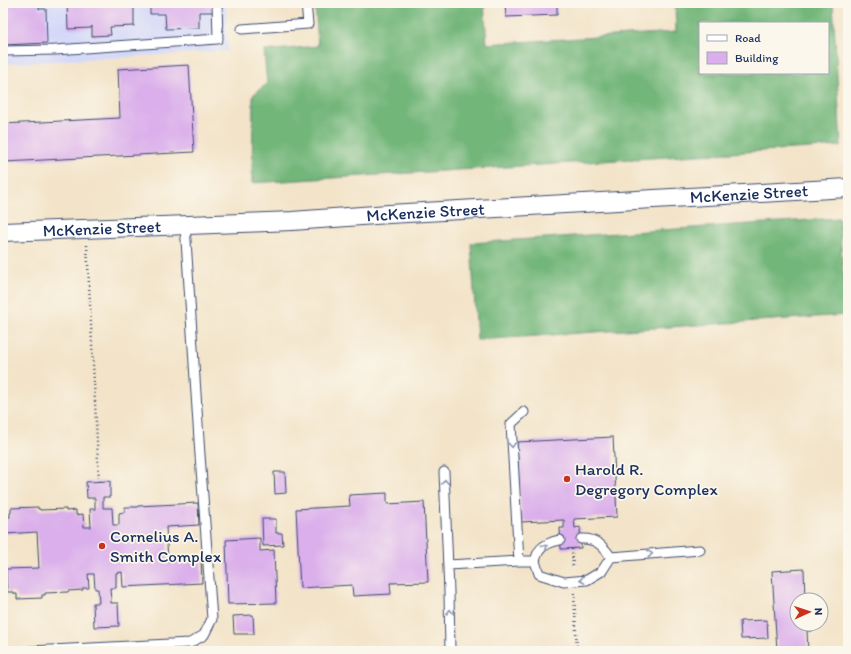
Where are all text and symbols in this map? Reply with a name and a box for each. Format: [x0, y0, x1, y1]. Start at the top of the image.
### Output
legend [699, 22, 829, 74]
text: Road [735, 31, 761, 45]
text: Building [735, 51, 779, 65]
street label: McKenzie Street [689, 180, 809, 207]
street label: McKenzie Street [366, 199, 485, 226]
street label: McKenzie Street [42, 216, 161, 240]
one-way arrow [508, 442, 517, 448]
place label: Harold R. Degregory Complex [575, 459, 718, 499]
marker: Harold R. Degregory Complex [562, 474, 572, 484]
one-way arrow [440, 479, 449, 485]
place label: Cornelius A. Smith Complex [110, 526, 222, 566]
marker: Cornelius A. Smith Complex [97, 541, 107, 551]
one-way arrow [540, 545, 547, 552]
one-way arrow [647, 549, 653, 558]
one-way arrow [579, 575, 586, 584]
north arrow [789, 592, 829, 632]
text: N [812, 607, 825, 616]
one-way arrow [446, 609, 454, 615]

